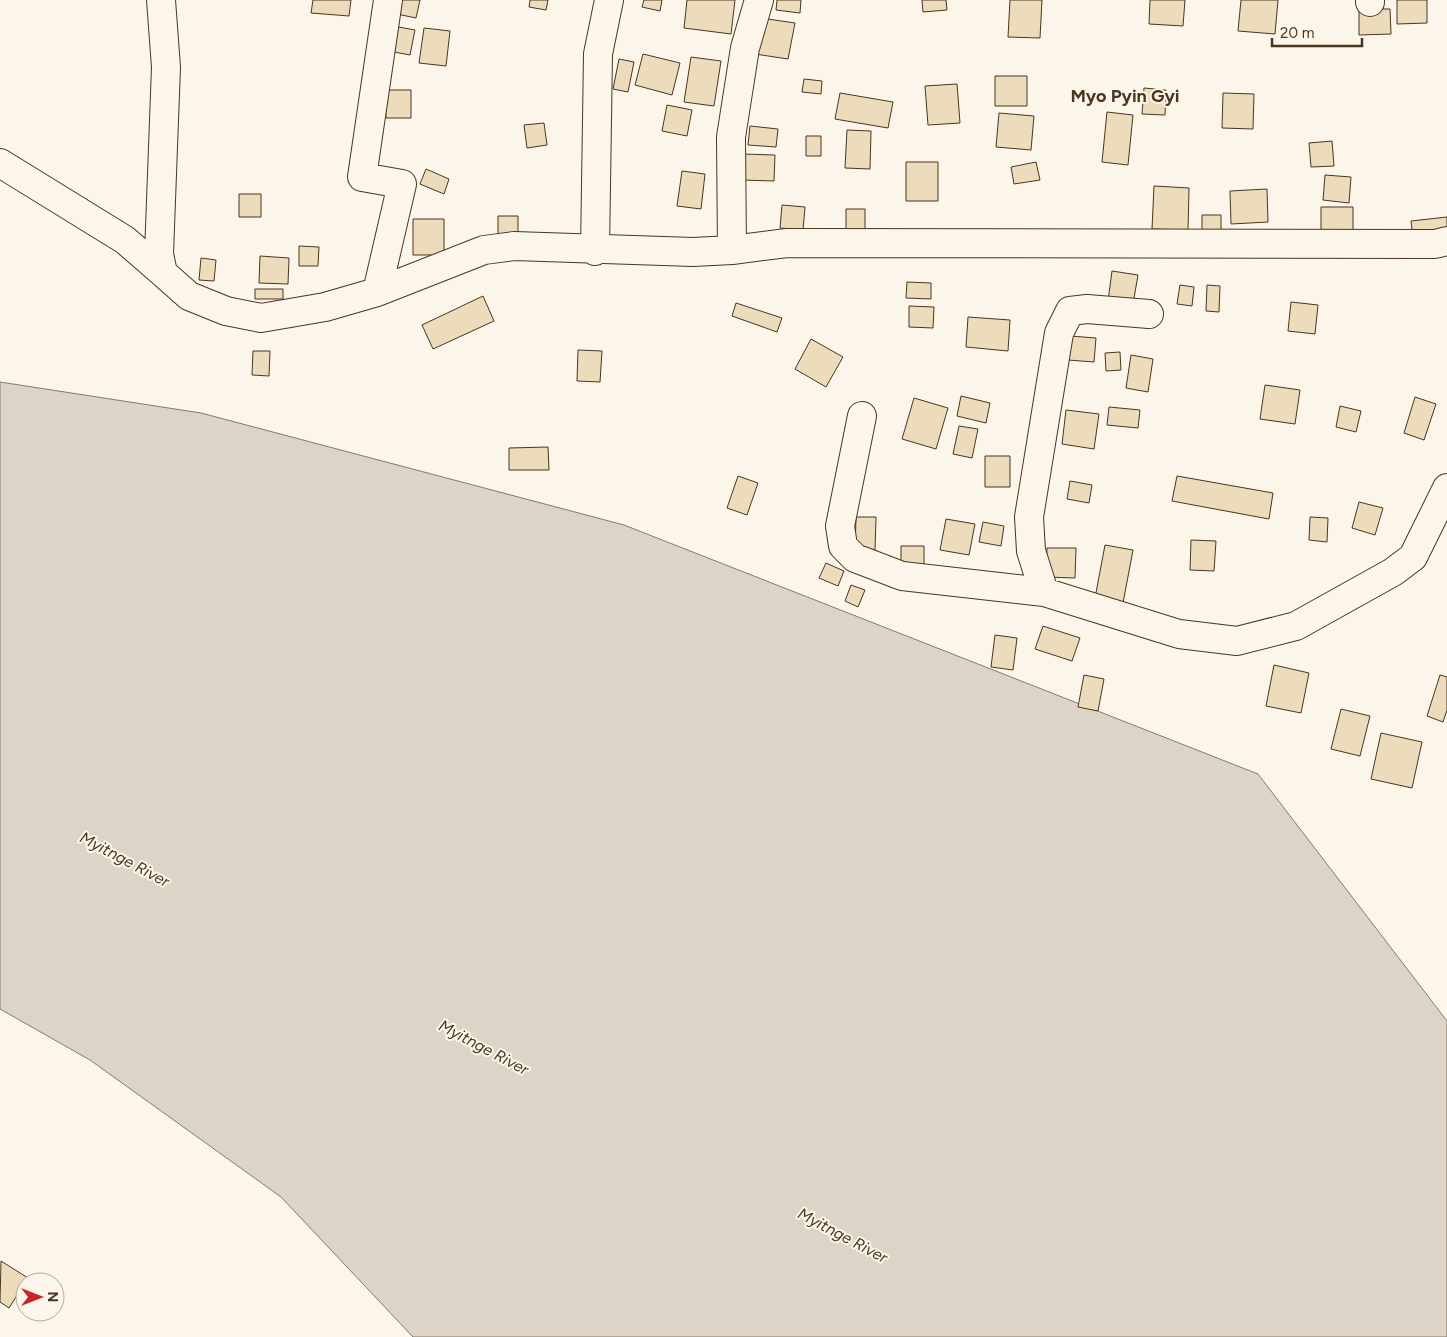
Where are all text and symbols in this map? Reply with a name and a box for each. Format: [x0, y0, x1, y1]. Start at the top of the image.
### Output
scale bar [1272, 15, 1362, 47]
text: 20 m [1280, 24, 1314, 42]
district label: Myo Pyin Gyi [1070, 85, 1180, 107]
water label: Myitnge River [77, 828, 173, 891]
water label: Myitnge River [436, 1016, 532, 1079]
water label: Myitnge River [795, 1204, 891, 1267]
north arrow [15, 1272, 65, 1322]
text: N [44, 1292, 61, 1302]

